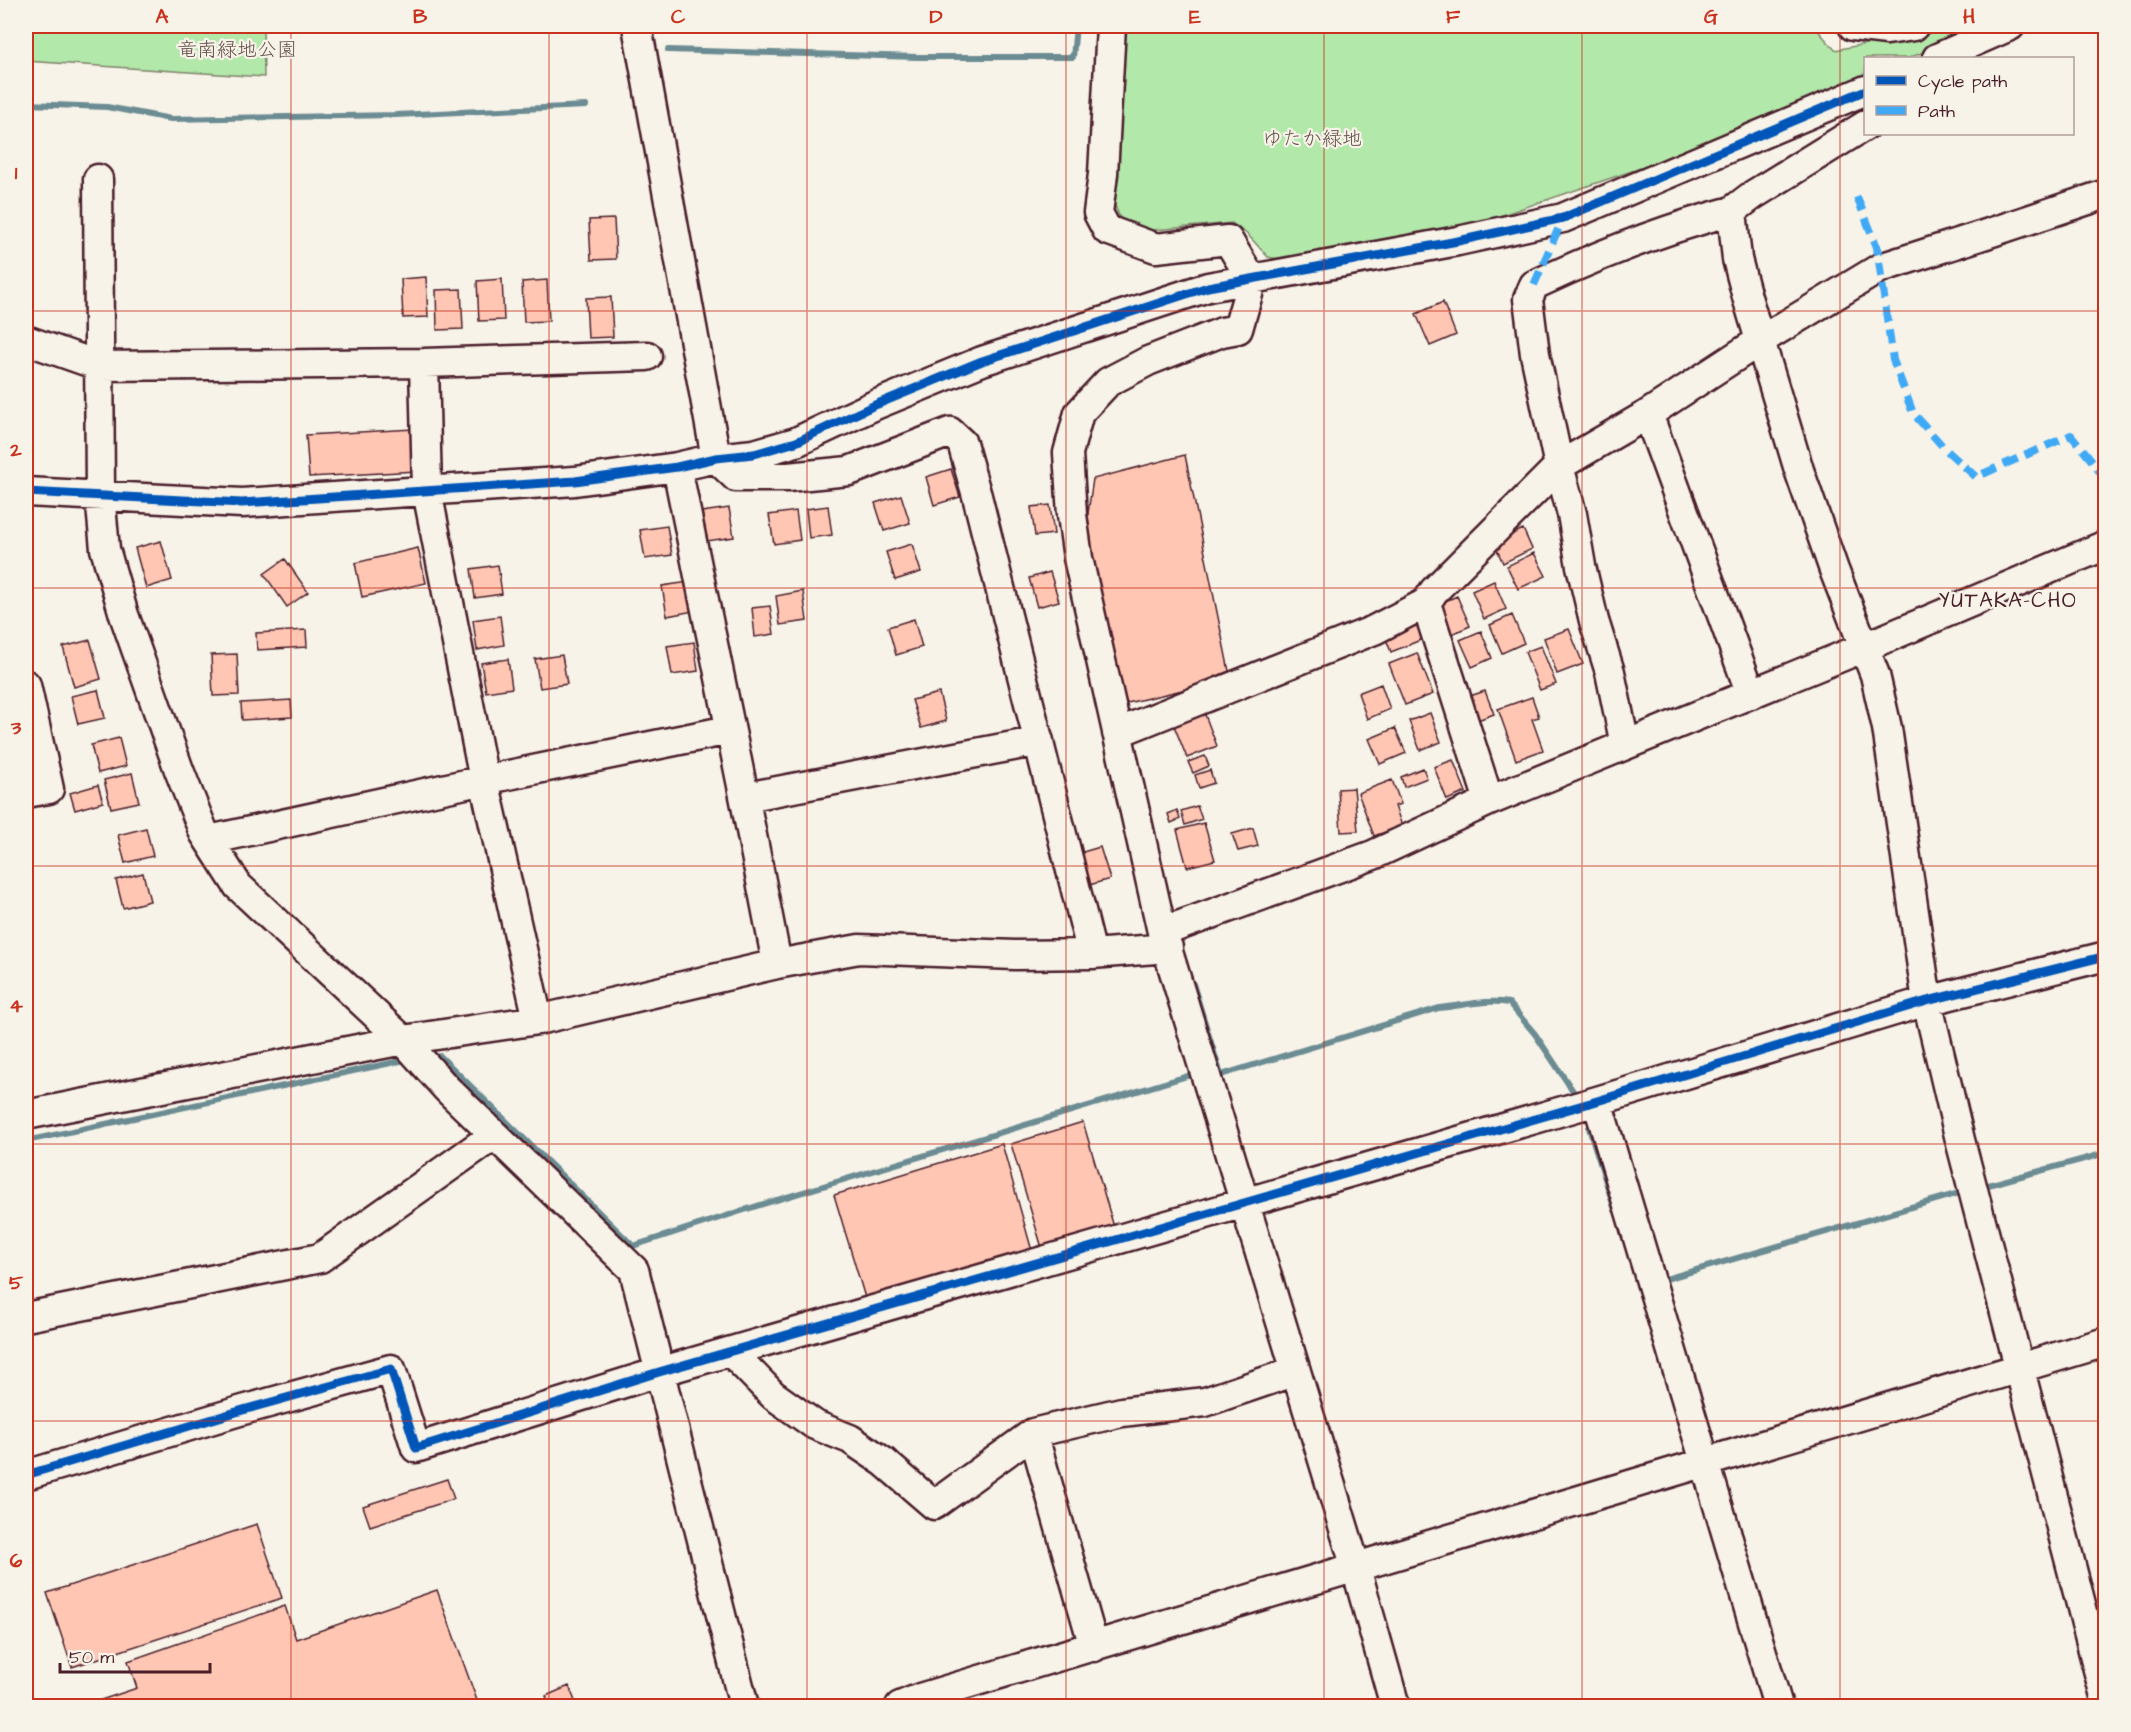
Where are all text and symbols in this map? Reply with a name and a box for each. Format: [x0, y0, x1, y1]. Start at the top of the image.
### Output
text: A [156, 3, 169, 31]
text: B [413, 3, 428, 31]
text: C [671, 3, 686, 31]
text: D [930, 3, 943, 31]
text: E [1189, 3, 1201, 31]
text: F [1446, 3, 1461, 31]
text: G [1704, 3, 1718, 31]
text: H [1963, 3, 1975, 31]
park label: 竜南緑地公園 [177, 36, 297, 64]
legend [1864, 57, 2074, 135]
text: Cycle path [1918, 69, 2007, 95]
text: Path [1918, 99, 1955, 124]
park label: ゆたか緑地 [1262, 125, 1362, 153]
text: 1 [15, 159, 18, 187]
text: 2 [9, 436, 22, 464]
district label: YUTAKA-CHO [1939, 586, 2077, 615]
text: 3 [10, 714, 22, 742]
text: 4 [9, 992, 23, 1020]
text: 5 [9, 1269, 24, 1297]
text: 6 [10, 1547, 23, 1575]
scale bar [60, 1636, 210, 1674]
text: 50 m [69, 1645, 114, 1670]

